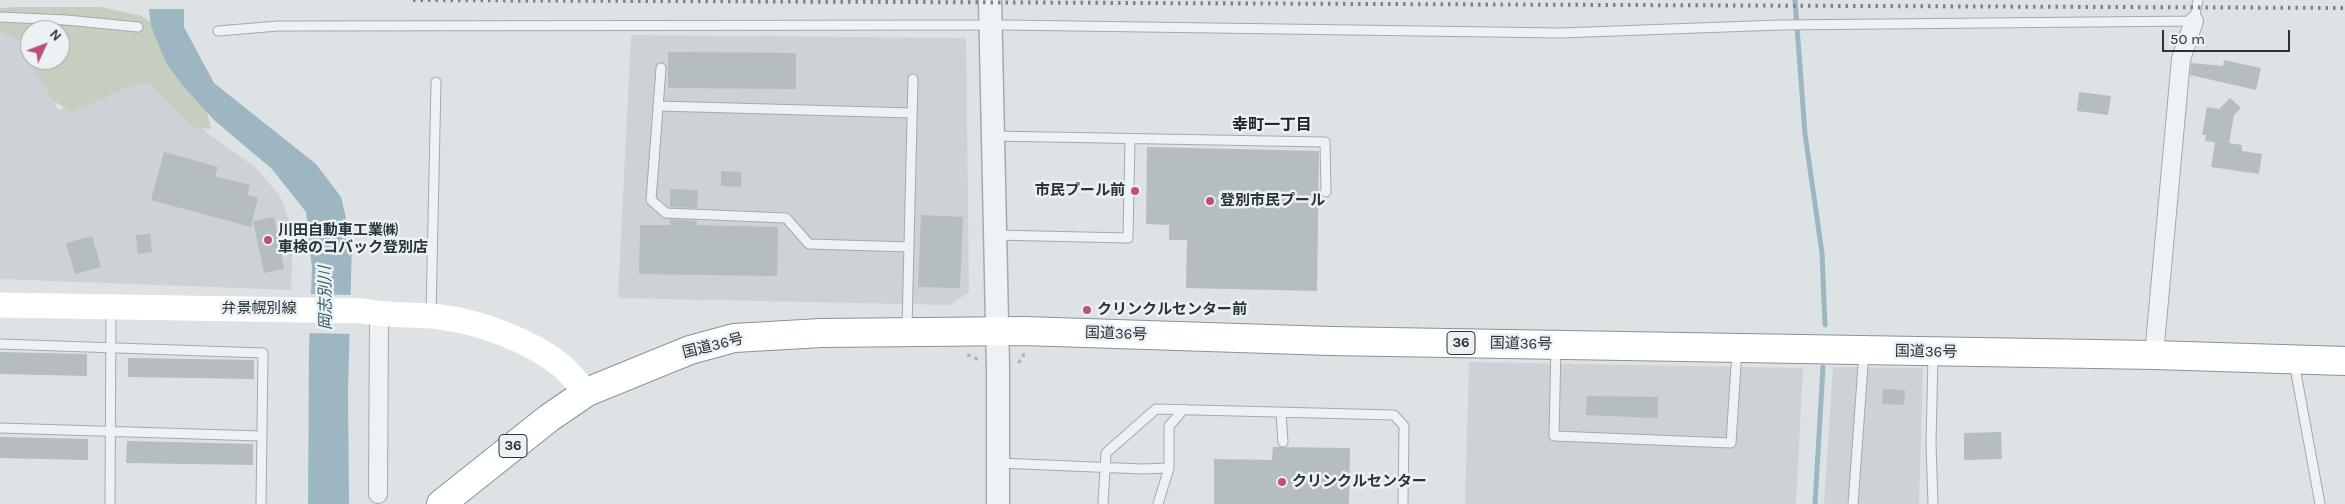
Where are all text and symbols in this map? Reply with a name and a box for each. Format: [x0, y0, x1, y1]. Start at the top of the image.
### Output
north arrow [20, 20, 70, 70]
scale bar [2165, 20, 2292, 52]
text: N [46, 26, 65, 45]
text: 50 m [2170, 30, 2205, 48]
district label: 幸町一丁目 [1232, 115, 1312, 135]
place label: 市民プール前 [1035, 182, 1125, 200]
marker: 市民プール前 [1129, 185, 1141, 197]
place label: 登別市民プール [1220, 192, 1325, 210]
marker: 登別市民プール [1204, 195, 1216, 207]
place label: 川田自動車工業㈱ 車検のコバック登別店 [278, 222, 428, 257]
marker: 川田自動車工業㈱ 車検のコバック登別店 [262, 234, 274, 246]
water label: 岡志別川 [316, 266, 336, 330]
street label: 弁景幌別線 [222, 300, 296, 318]
place label: クリンクルセンター前 [1097, 301, 1247, 319]
marker: クリンクルセンター前 [1081, 304, 1093, 316]
street label: 国道36号 [1084, 324, 1148, 344]
street label: 国道36号 [681, 330, 745, 362]
road number: 36 [1447, 332, 1475, 354]
street label: 国道36号 [1490, 334, 1552, 354]
street label: 国道36号 [1895, 342, 1957, 362]
road number: 36 [499, 434, 527, 458]
place label: クリンクルセンター [1292, 473, 1427, 491]
marker: クリンクルセンター [1276, 476, 1288, 488]

